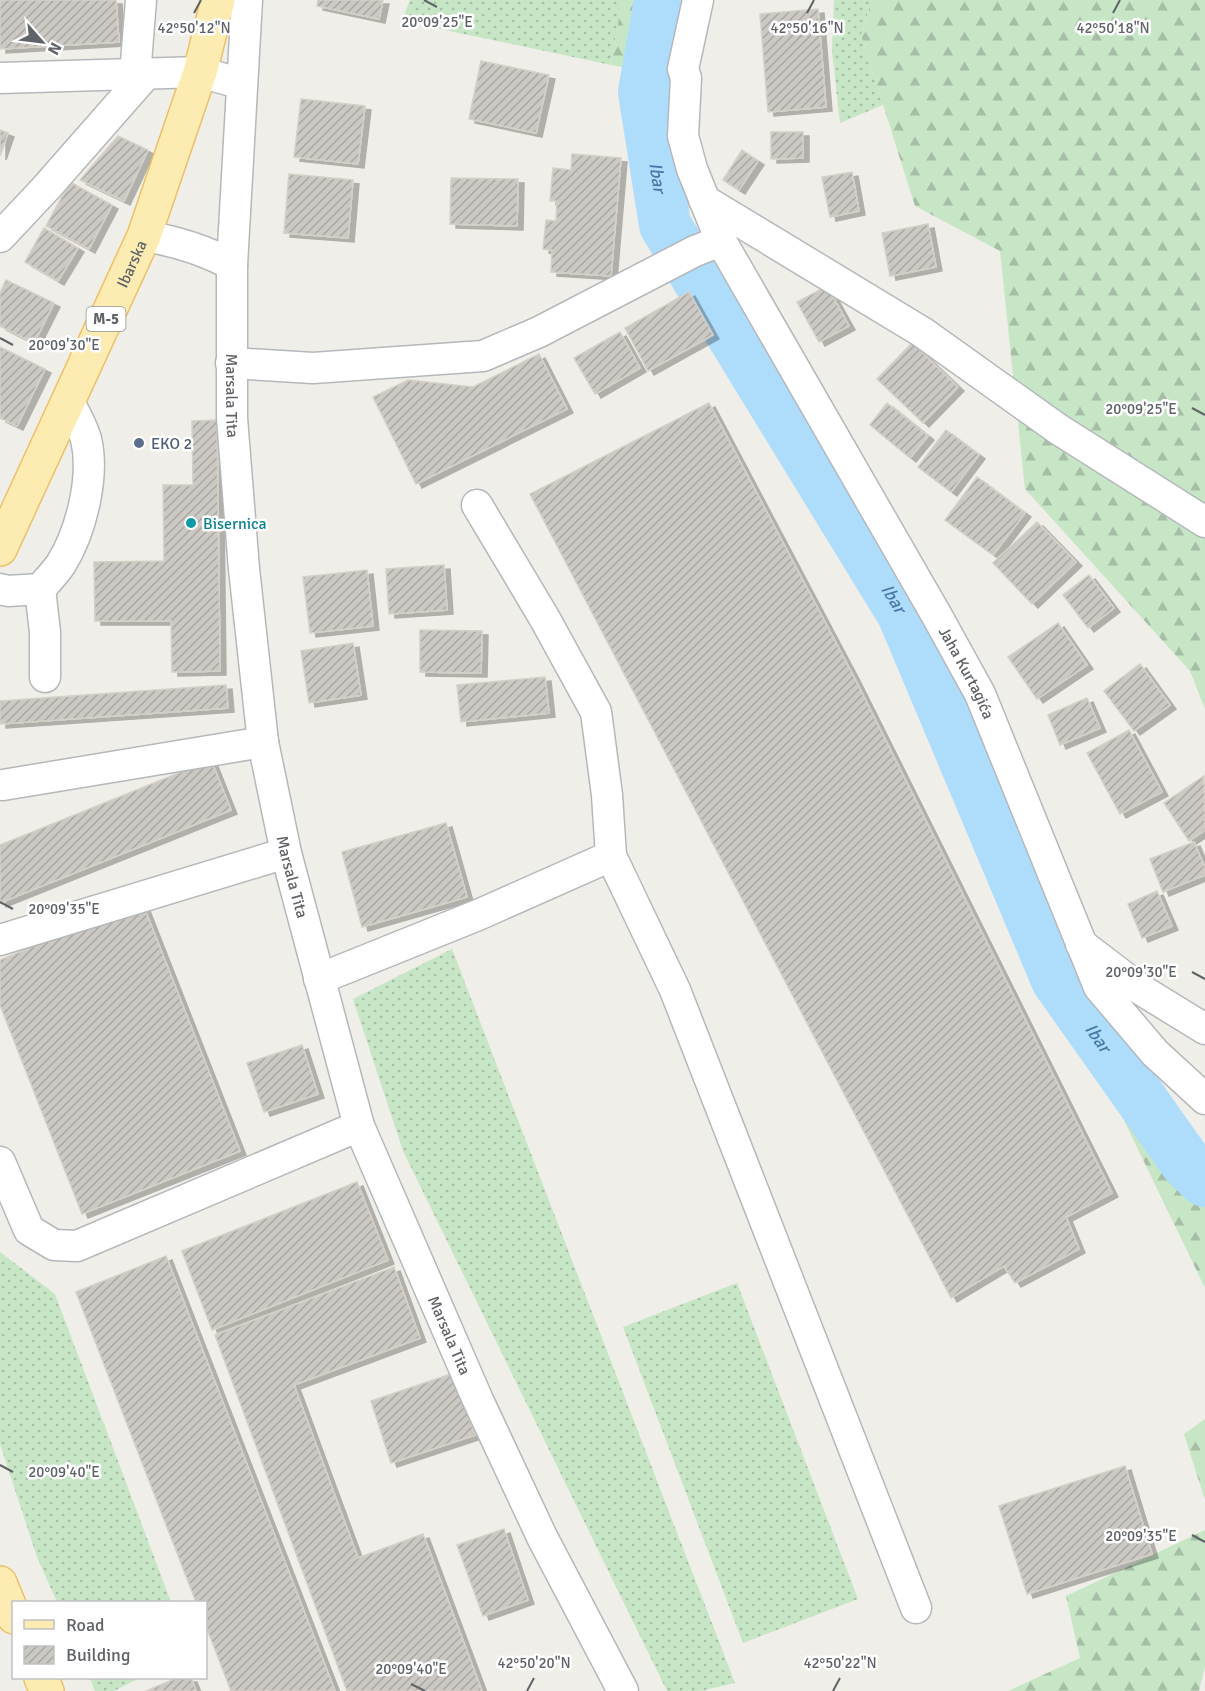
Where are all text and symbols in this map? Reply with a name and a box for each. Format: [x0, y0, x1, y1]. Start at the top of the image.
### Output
north arrow [12, 12, 72, 72]
text: 20°09'25"E [401, 13, 473, 31]
text: 42°50'12"N [157, 19, 231, 37]
text: 42°50'16"N [770, 19, 844, 37]
text: 42°50'18"N [1076, 19, 1150, 37]
text: N [43, 39, 66, 58]
water label: Ibar [644, 161, 671, 197]
street label: Ibarska [113, 237, 152, 291]
road number: M-5 [86, 307, 126, 331]
text: 20°09'30"E [28, 336, 100, 354]
street label: Marsala Tita [221, 353, 243, 439]
text: 20°09'25"E [1105, 400, 1177, 418]
place label: EKO 2 [151, 434, 192, 454]
marker: EKO 2 [132, 436, 146, 450]
place label: Bisernica [203, 514, 267, 534]
marker: Bisernica [184, 516, 198, 530]
water label: Ibar [876, 580, 912, 619]
street label: Jaha Kurtagića [934, 623, 998, 722]
street label: Marsala Tita [272, 834, 312, 920]
text: 20°09'35"E [28, 900, 100, 918]
text: 20°09'30"E [1105, 963, 1177, 981]
water label: Ibar [1080, 1019, 1117, 1059]
street label: Marsala Tita [423, 1293, 475, 1378]
text: 20°09'40"E [28, 1463, 100, 1481]
text: 20°09'35"E [1105, 1527, 1177, 1545]
legend [12, 1601, 207, 1679]
text: Road [66, 1614, 105, 1636]
text: Building [66, 1644, 130, 1666]
text: 42°50'20"N [497, 1654, 571, 1672]
text: 42°50'22"N [803, 1654, 877, 1672]
text: 20°09'40"E [375, 1660, 447, 1678]

